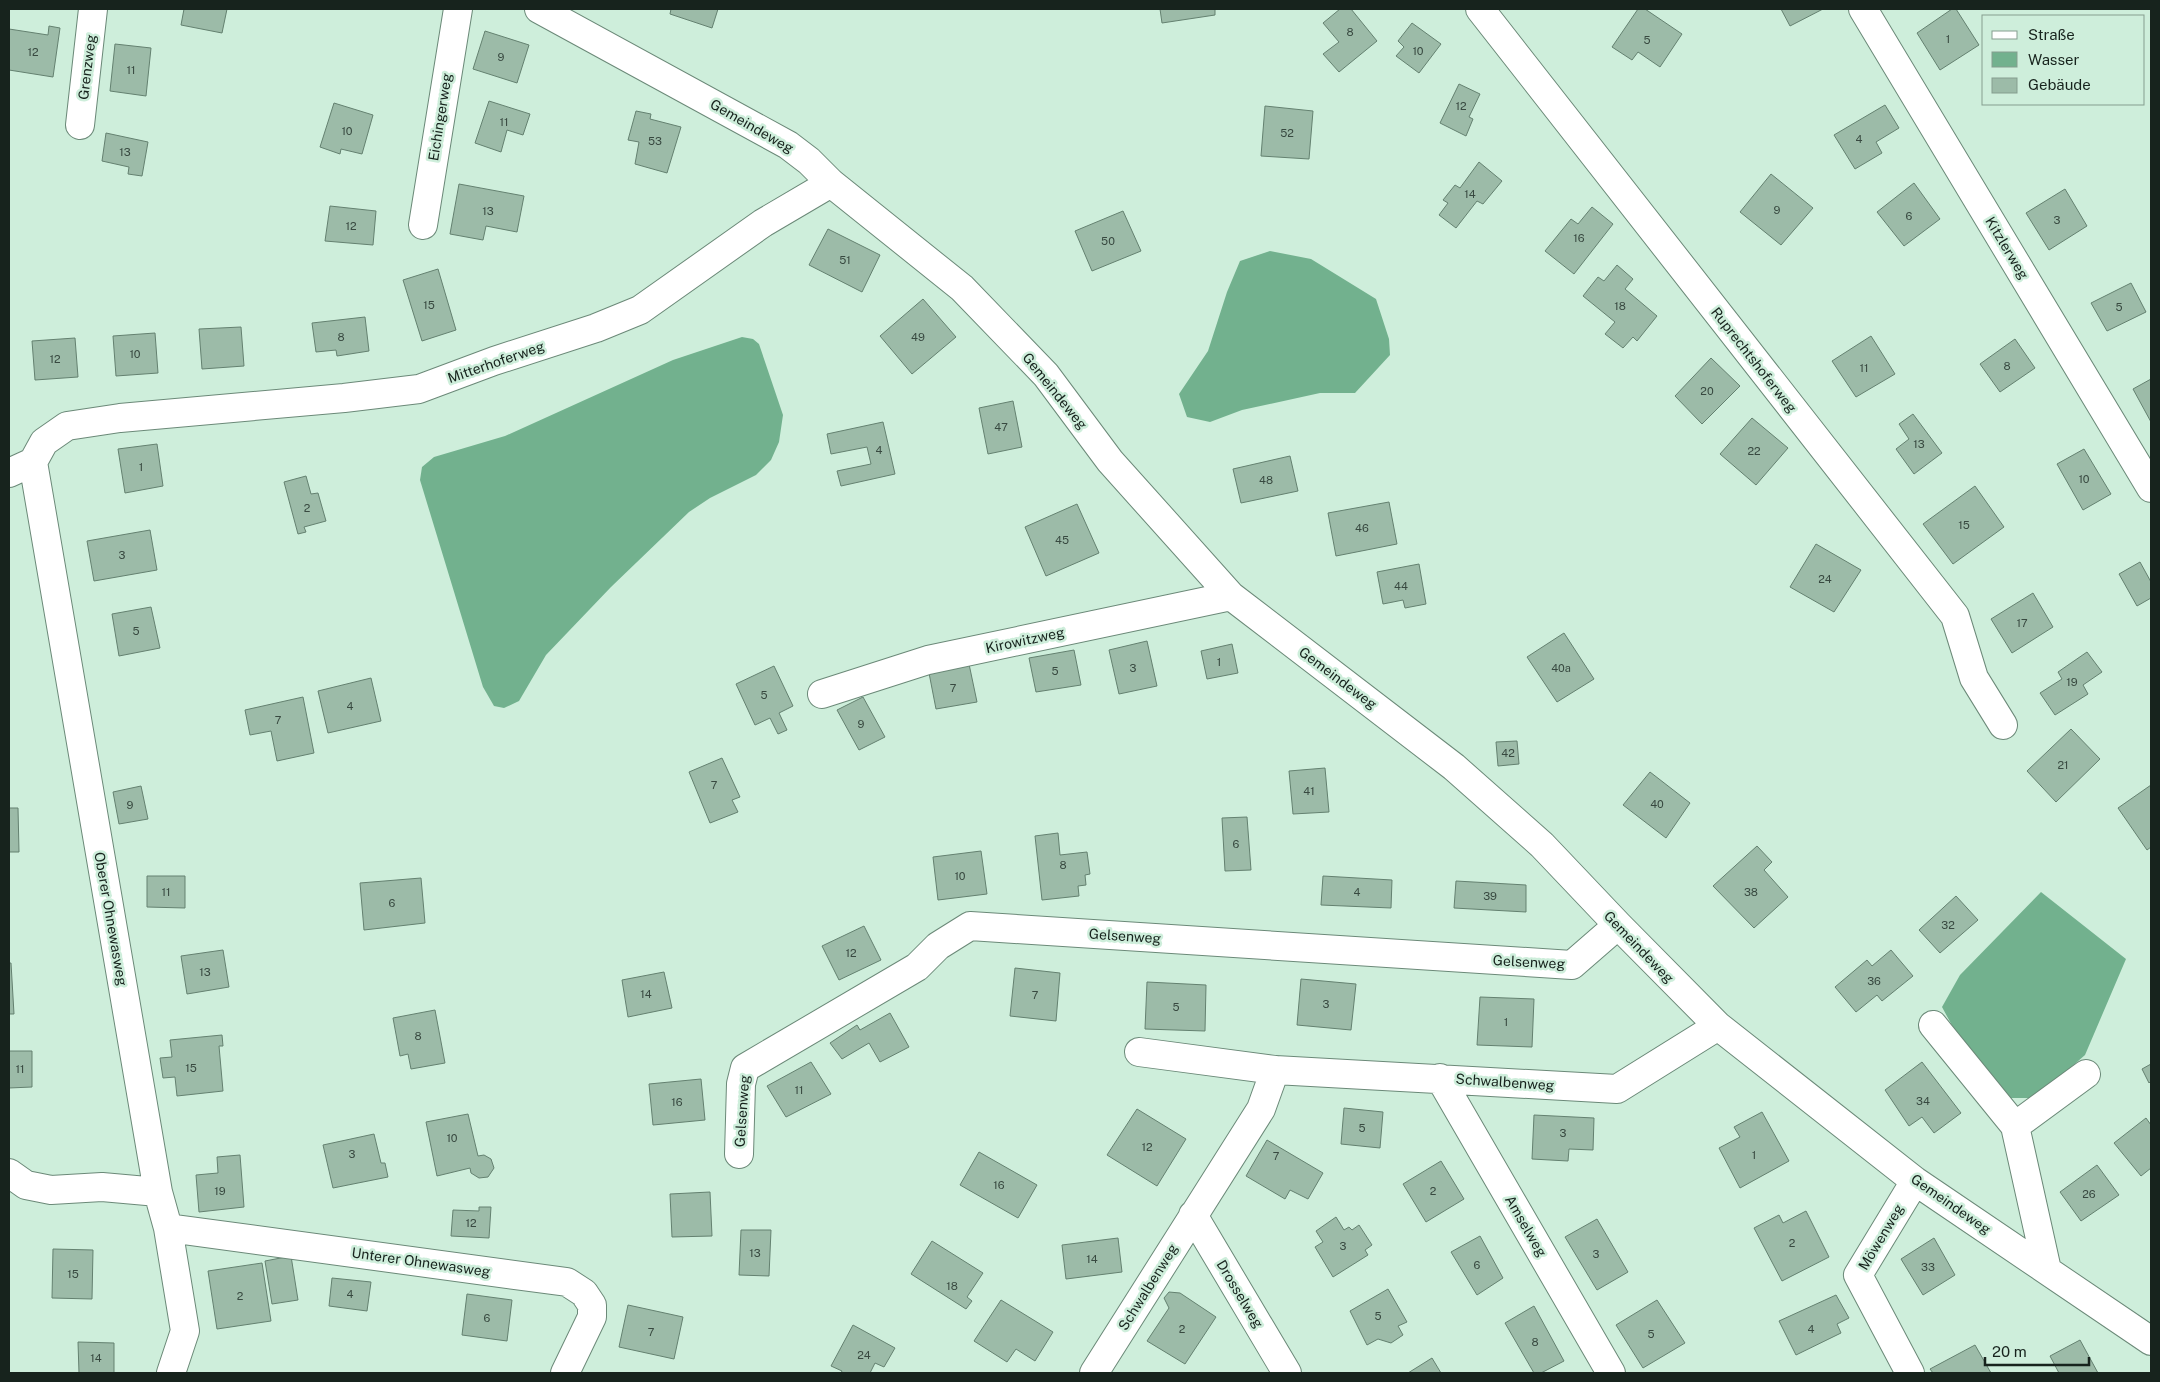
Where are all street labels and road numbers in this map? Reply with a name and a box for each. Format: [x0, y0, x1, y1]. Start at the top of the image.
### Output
street label: Grenzweg [75, 33, 99, 101]
street label: Eichingerweg [425, 72, 455, 162]
street label: Gemeindeweg [708, 96, 797, 156]
street label: Kitzlerweg [1982, 214, 2032, 282]
street label: Ruprechtshoferweg [1708, 304, 1800, 416]
street label: Mitterhoferweg [445, 338, 547, 386]
street label: Gemeindeweg [1019, 350, 1091, 433]
street label: Kirowitzweg [984, 624, 1066, 656]
street label: Gemeindeweg [1296, 643, 1380, 713]
street label: Oberer Ohnewasweg [91, 851, 131, 987]
street label: Gemeindeweg [1601, 908, 1677, 986]
street label: Gelsenweg [1088, 925, 1162, 947]
street label: Gelsenweg [1492, 952, 1566, 972]
street label: Schwalbenweg [1455, 1071, 1555, 1093]
street label: Gelsenweg [731, 1074, 753, 1148]
street label: Gemeindeweg [1908, 1171, 1994, 1238]
street label: Amselweg [1502, 1192, 1550, 1260]
street label: Möwenweg [1855, 1201, 1907, 1273]
street label: Schwalbenweg [1115, 1241, 1181, 1333]
street label: Unterer Ohnewasweg [351, 1244, 492, 1280]
street label: Drosselweg [1213, 1257, 1267, 1331]

